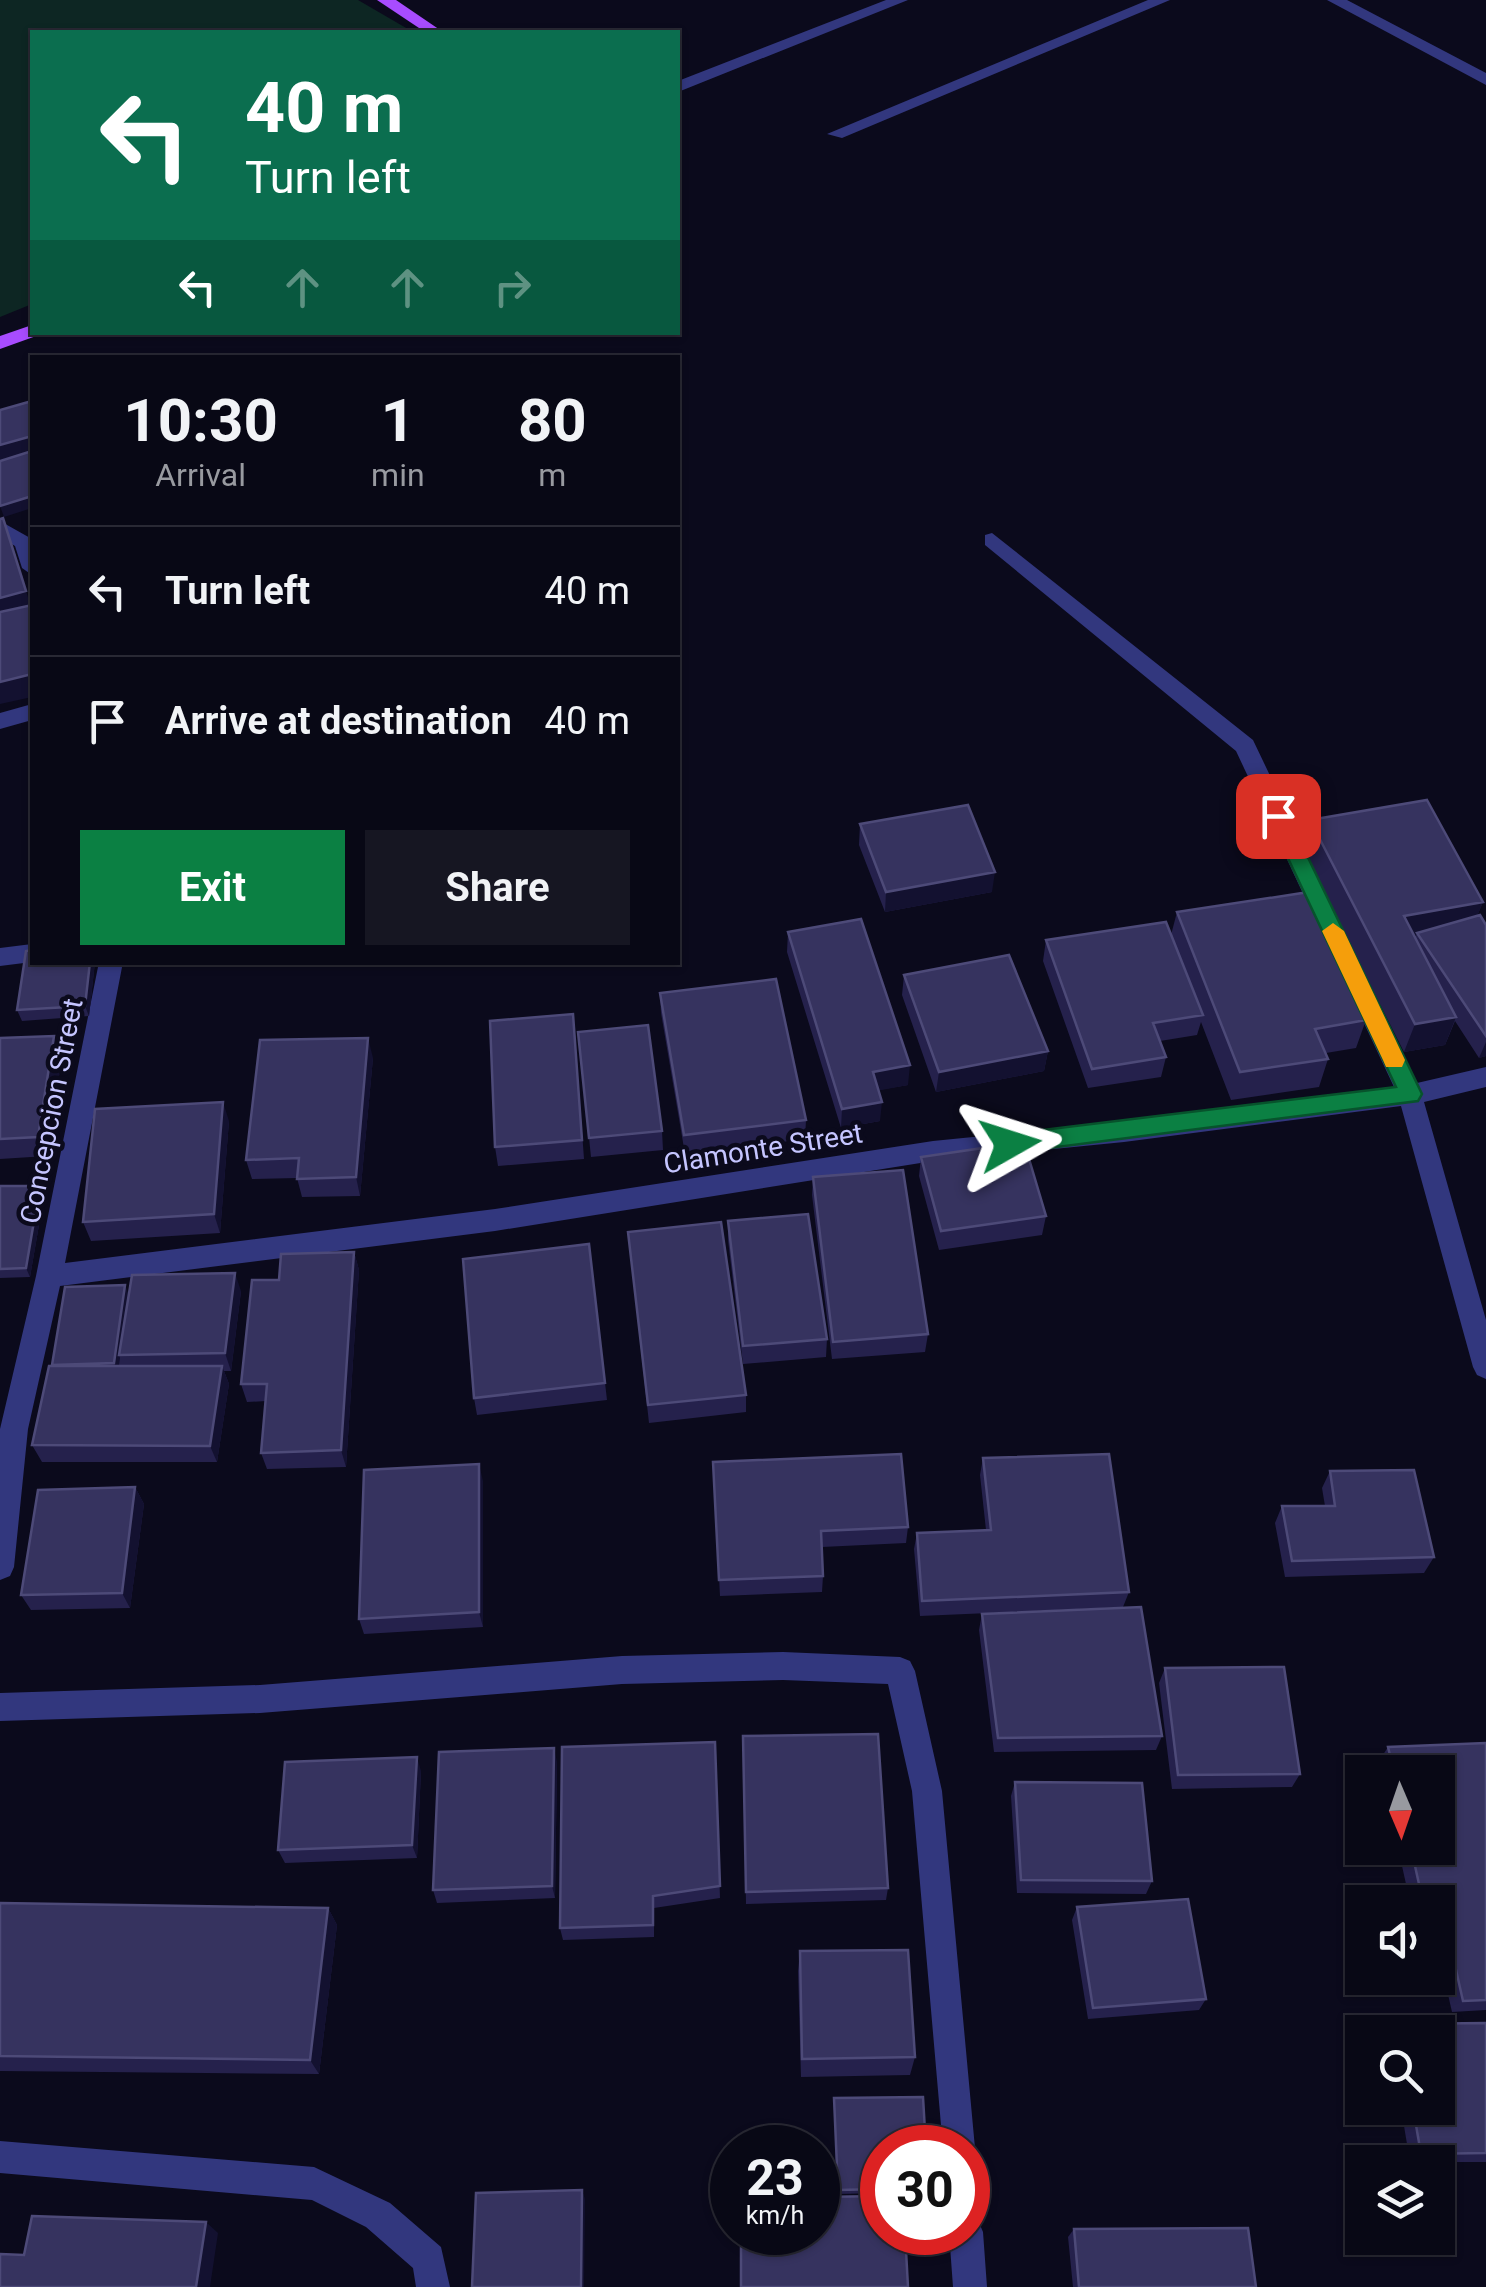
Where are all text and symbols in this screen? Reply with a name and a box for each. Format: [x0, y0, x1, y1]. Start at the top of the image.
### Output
text: 40 m [245, 67, 403, 149]
icon: left [80, 70, 210, 200]
text: Turn left [245, 151, 411, 204]
icon: left [170, 260, 225, 315]
icon: ahead [275, 260, 330, 315]
icon: ahead [380, 260, 435, 315]
icon: right [485, 260, 540, 315]
text: 10:30 [123, 385, 278, 456]
text: 1 [381, 385, 415, 456]
text: 80 [518, 385, 587, 456]
text: Arrival [155, 456, 246, 494]
text: min [371, 456, 425, 494]
text: m [538, 456, 566, 494]
icon: left [80, 564, 135, 619]
text: Turn left [165, 569, 310, 613]
text: 40 m [545, 569, 630, 613]
icon: arrive [80, 694, 135, 749]
text: Arrive at destination [165, 699, 512, 743]
text: 40 m [545, 699, 630, 743]
pin [1236, 774, 1321, 859]
icon: arrive [1251, 789, 1306, 844]
button: Exit [80, 830, 345, 945]
button: Share [365, 830, 630, 945]
street label: Concepcion Street [13, 996, 89, 1226]
position arrow [958, 1092, 1062, 1196]
street label: Clamonte Street [661, 1116, 865, 1181]
north arrow [1345, 1755, 1455, 1865]
map controls [1345, 1755, 1455, 2255]
button: sound [1345, 1885, 1455, 1995]
button: search [1345, 2015, 1455, 2125]
speed limit sign: 30 [860, 2125, 990, 2255]
button: layers [1345, 2145, 1455, 2255]
text: 23 [746, 2149, 804, 2207]
text: km/h [746, 2201, 804, 2230]

